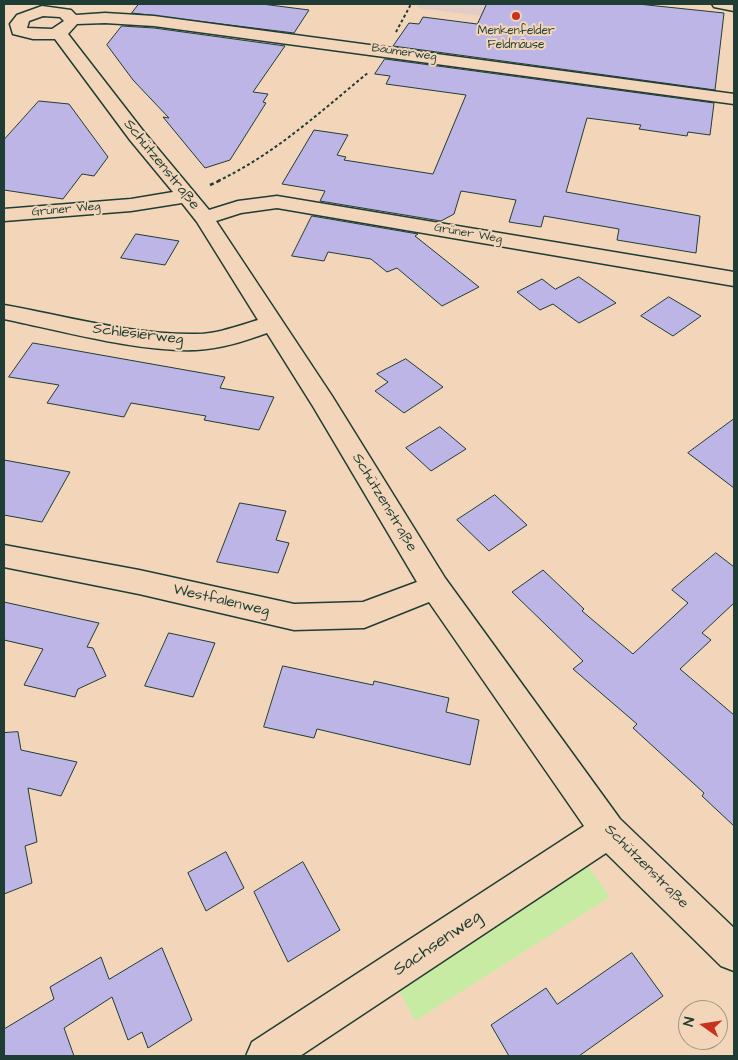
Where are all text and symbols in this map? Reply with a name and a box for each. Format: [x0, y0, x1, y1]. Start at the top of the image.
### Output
marker: Menkenfelder Feldmäuse [510, 10, 522, 22]
place label: Menkenfelder Feldmäuse [477, 24, 555, 52]
street label: Bäumerweg [371, 41, 437, 65]
street label: Schützenstraße [119, 116, 203, 214]
street label: Grüner Weg [31, 200, 101, 220]
street label: Grüner Weg [433, 221, 503, 247]
street label: Schlesierweg [92, 321, 184, 349]
street label: Schützenstraße [348, 451, 420, 555]
street label: Westfalenweg [171, 581, 271, 621]
street label: Schützenstraße [600, 821, 692, 913]
street label: Sachsenweg [390, 906, 486, 982]
north arrow [678, 1000, 728, 1050]
text: N [679, 1015, 700, 1028]

